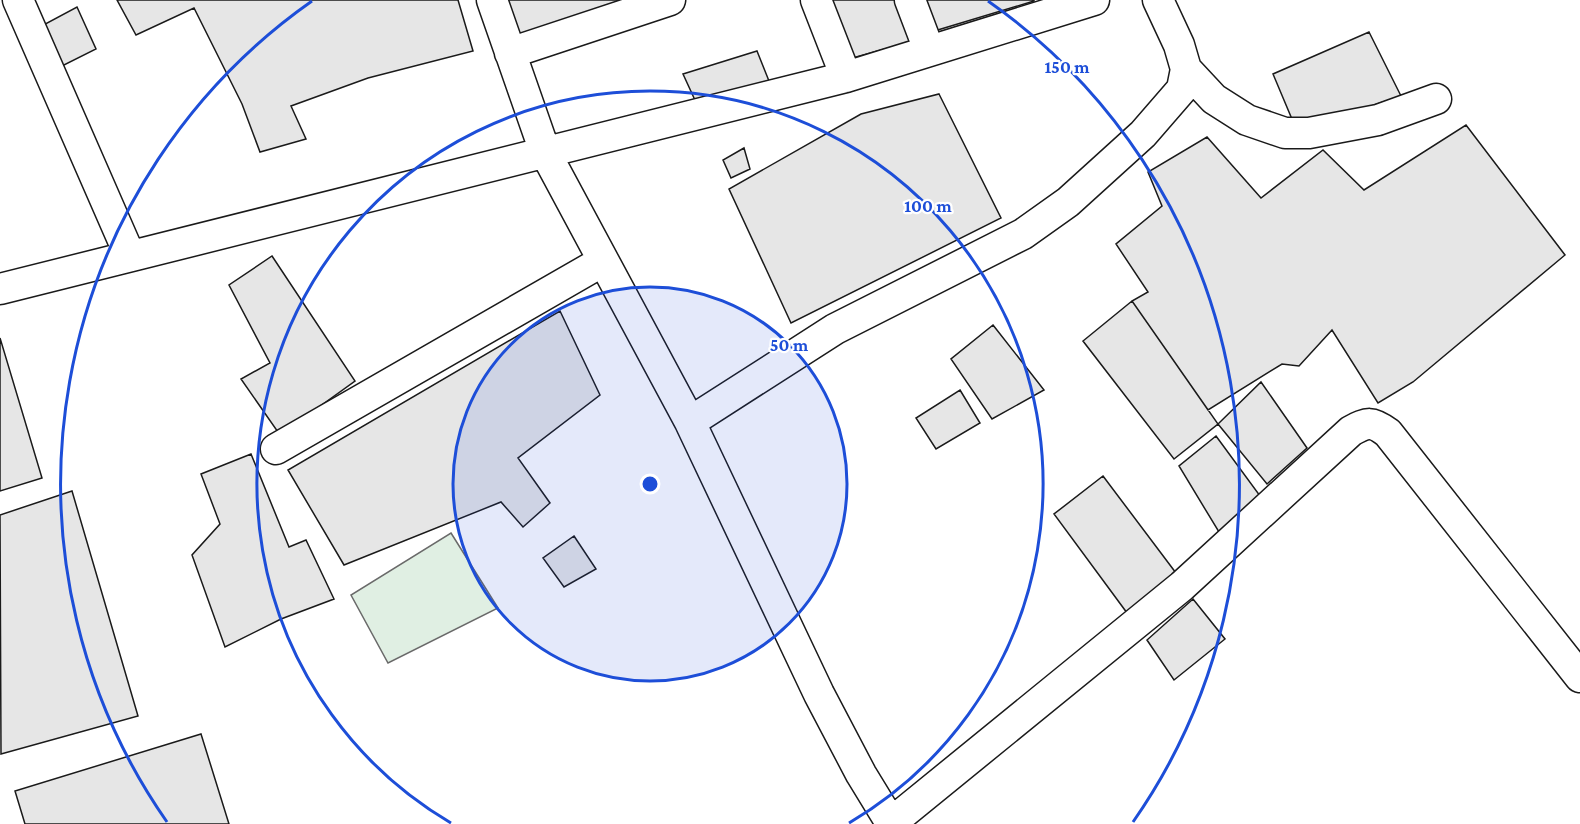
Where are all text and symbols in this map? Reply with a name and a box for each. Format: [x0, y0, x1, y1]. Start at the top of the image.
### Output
text: 150 m [1044, 57, 1090, 77]
text: 100 m [904, 196, 952, 216]
text: 50 m [770, 335, 809, 355]
centre of rings [640, 474, 660, 494]

